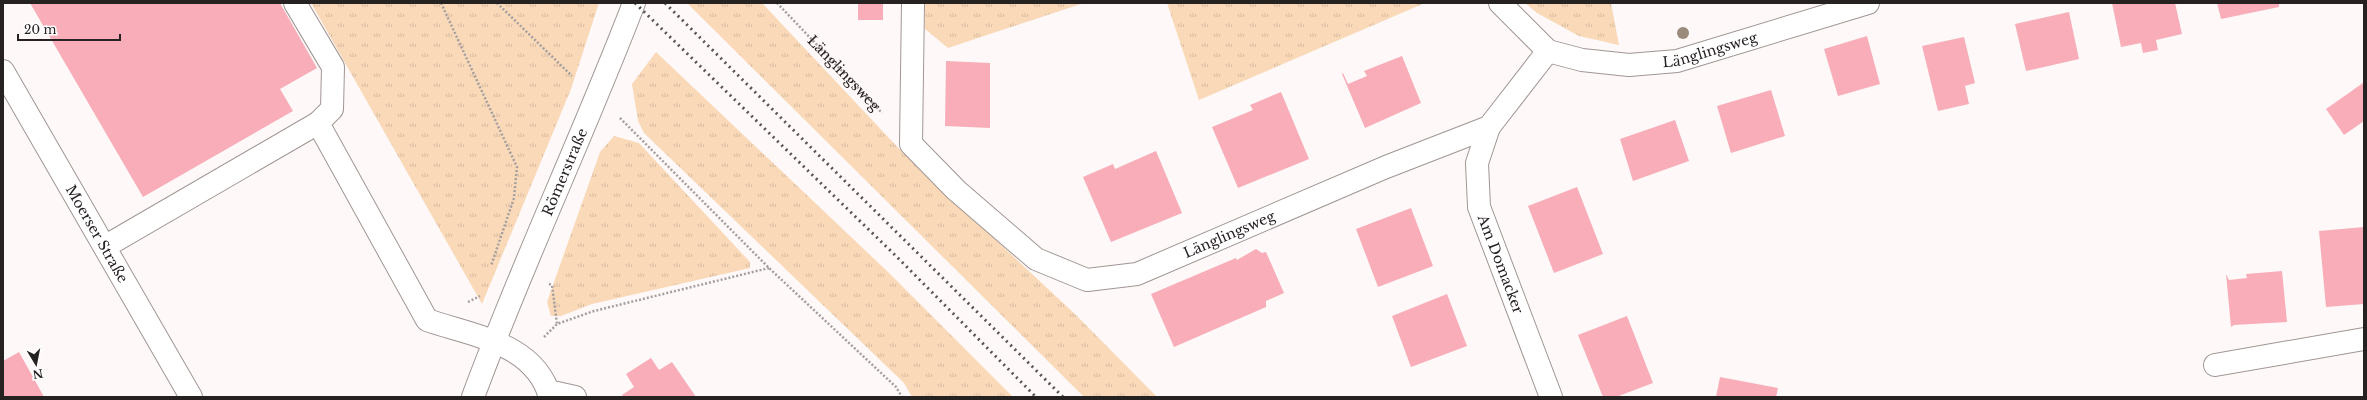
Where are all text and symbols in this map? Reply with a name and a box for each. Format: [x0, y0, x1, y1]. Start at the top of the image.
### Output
scale bar [18, 16, 120, 42]
text: 20 m [24, 22, 56, 37]
street label: Länglingsweg [1662, 28, 1760, 71]
street label: Länglingsweg [804, 32, 885, 115]
street label: Römerstraße [538, 125, 591, 219]
street label: Moerser Straße [62, 182, 132, 286]
street label: Länglingsweg [1181, 207, 1278, 262]
street label: Am Domacker [1473, 211, 1528, 316]
north arrow [16, 344, 56, 384]
text: N [31, 366, 44, 382]

